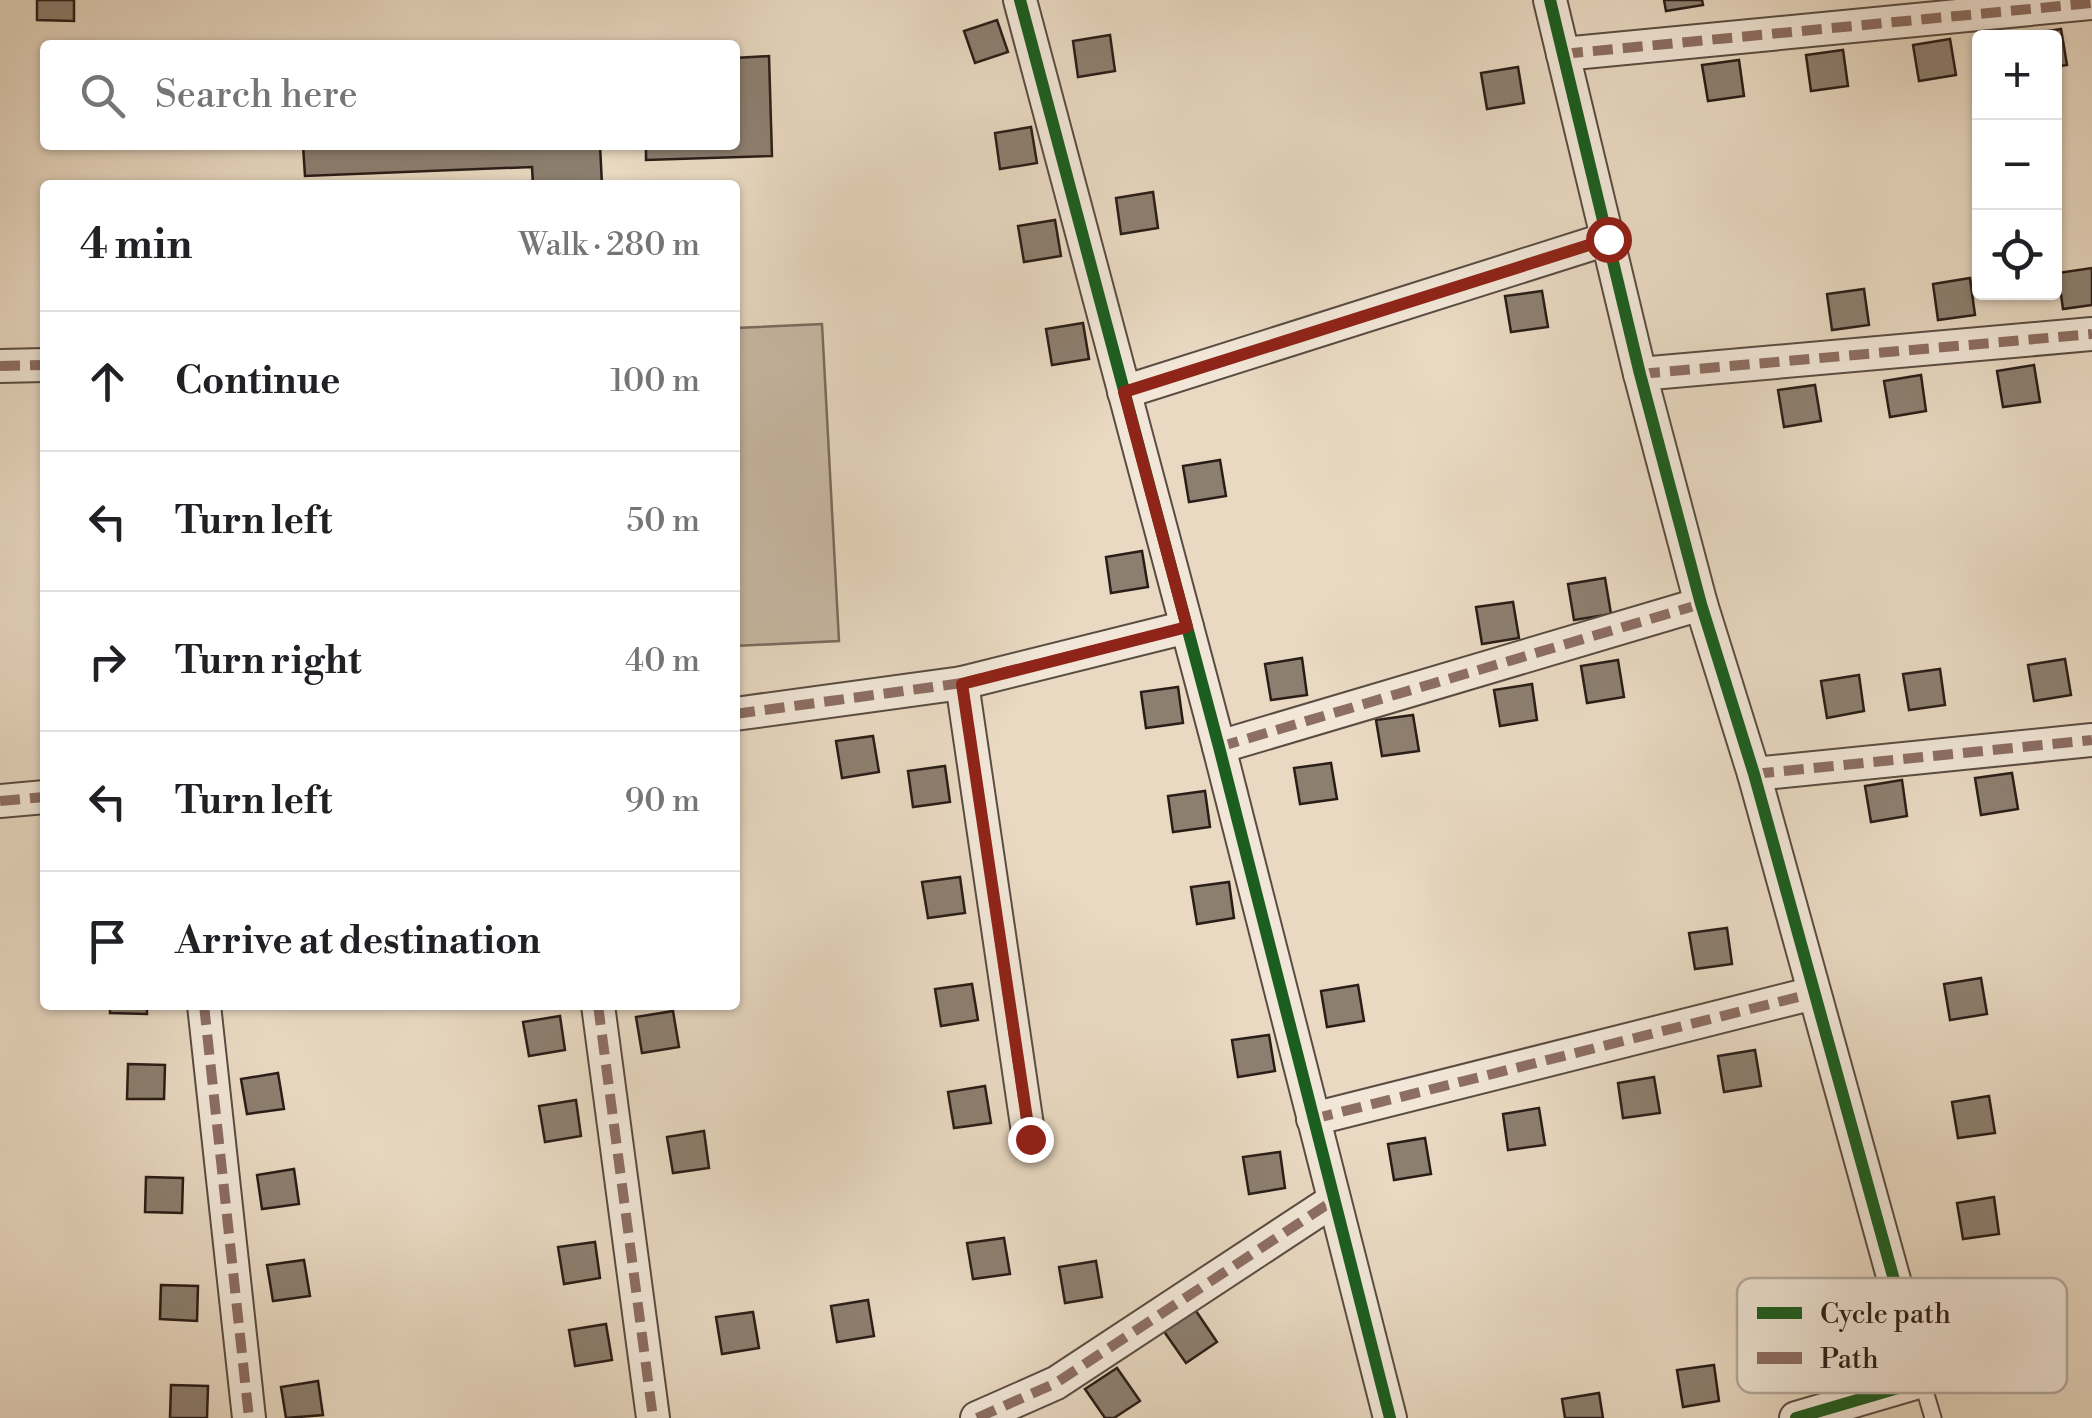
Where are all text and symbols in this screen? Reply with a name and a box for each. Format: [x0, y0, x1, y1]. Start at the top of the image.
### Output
map controls [1972, 30, 2062, 300]
button: + [1972, 30, 2062, 120]
search box [40, 40, 740, 150]
icon: search [75, 68, 130, 123]
text: Search here [155, 72, 358, 119]
button: − [1972, 120, 2062, 210]
button: locate [1972, 210, 2062, 300]
route start [1586, 217, 1632, 263]
text: 4 min [80, 219, 192, 272]
text: Walk · 280 m [518, 225, 700, 265]
icon: ahead [80, 354, 135, 409]
text: Continue [175, 358, 340, 405]
text: 100 m [610, 361, 700, 401]
icon: left [80, 494, 135, 549]
text: Turn left [175, 498, 332, 545]
text: 50 m [627, 501, 700, 541]
icon: right [80, 634, 135, 689]
text: Turn right [175, 638, 361, 685]
text: 40 m [625, 641, 700, 681]
icon: left [80, 774, 135, 829]
text: Turn left [175, 778, 332, 825]
text: 90 m [625, 781, 700, 821]
icon: arrive [80, 914, 135, 969]
text: Arrive at destination [175, 918, 541, 965]
route end [1008, 1117, 1054, 1163]
legend [1737, 1278, 2067, 1393]
text: Cycle path [1820, 1297, 1951, 1332]
text: Path [1820, 1342, 1879, 1377]

